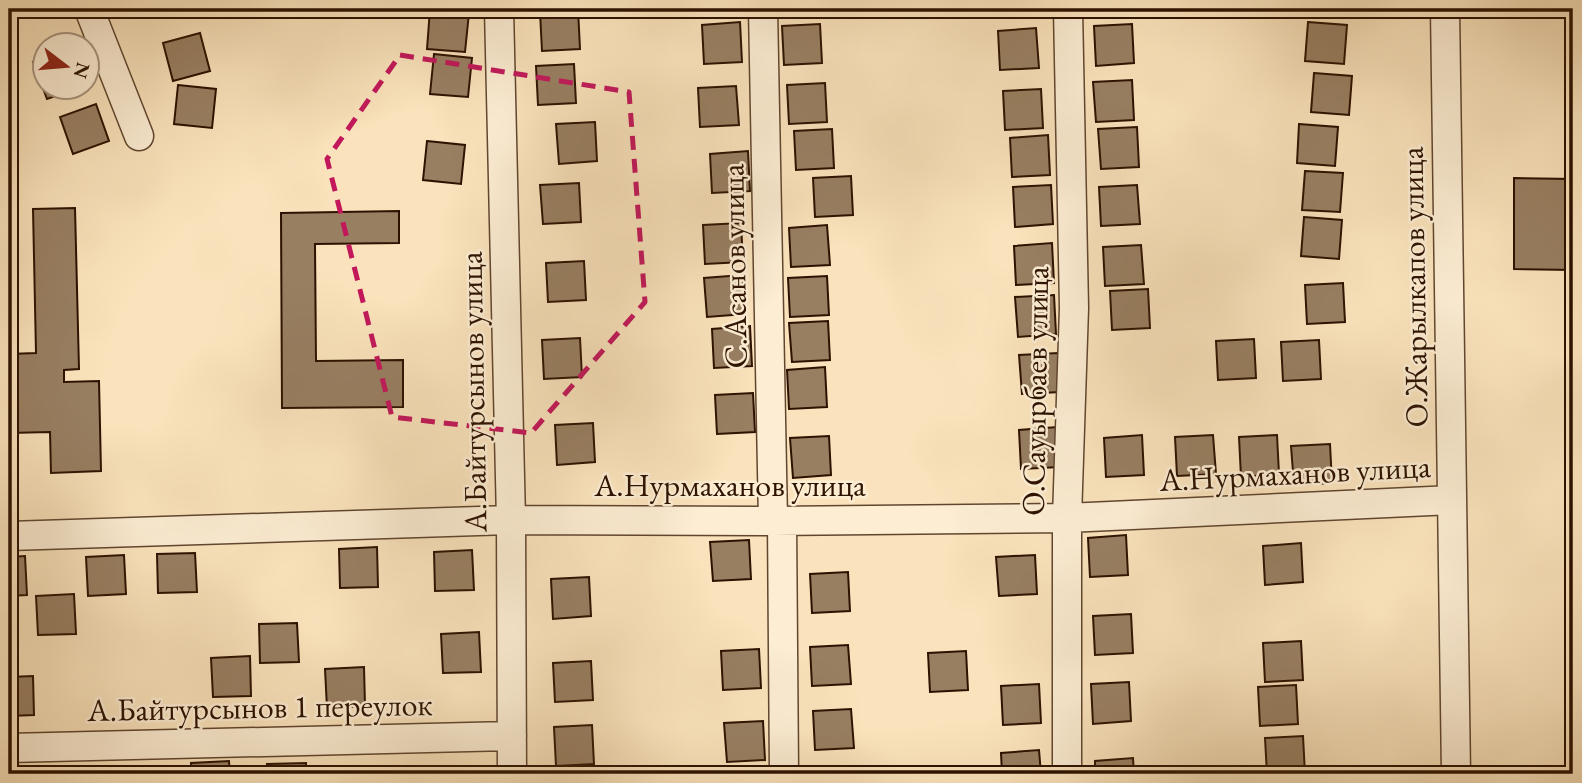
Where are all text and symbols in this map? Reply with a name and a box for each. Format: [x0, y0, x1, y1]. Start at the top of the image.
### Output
north arrow [32, 32, 102, 102]
text: N [68, 60, 96, 82]
street label: О.Жарылкапов улица [1391, 146, 1437, 428]
street label: С.Асанов улица [711, 163, 757, 369]
street label: А.Байтурсынов улица [450, 251, 496, 534]
street label: О.Сауырбаев улица [1012, 266, 1058, 516]
street label: А.Нурмаханов улица [1157, 445, 1432, 501]
street label: А.Нурмаханов улица [593, 464, 866, 506]
street label: А.Байтурсынов 1 переулок [86, 683, 433, 731]

